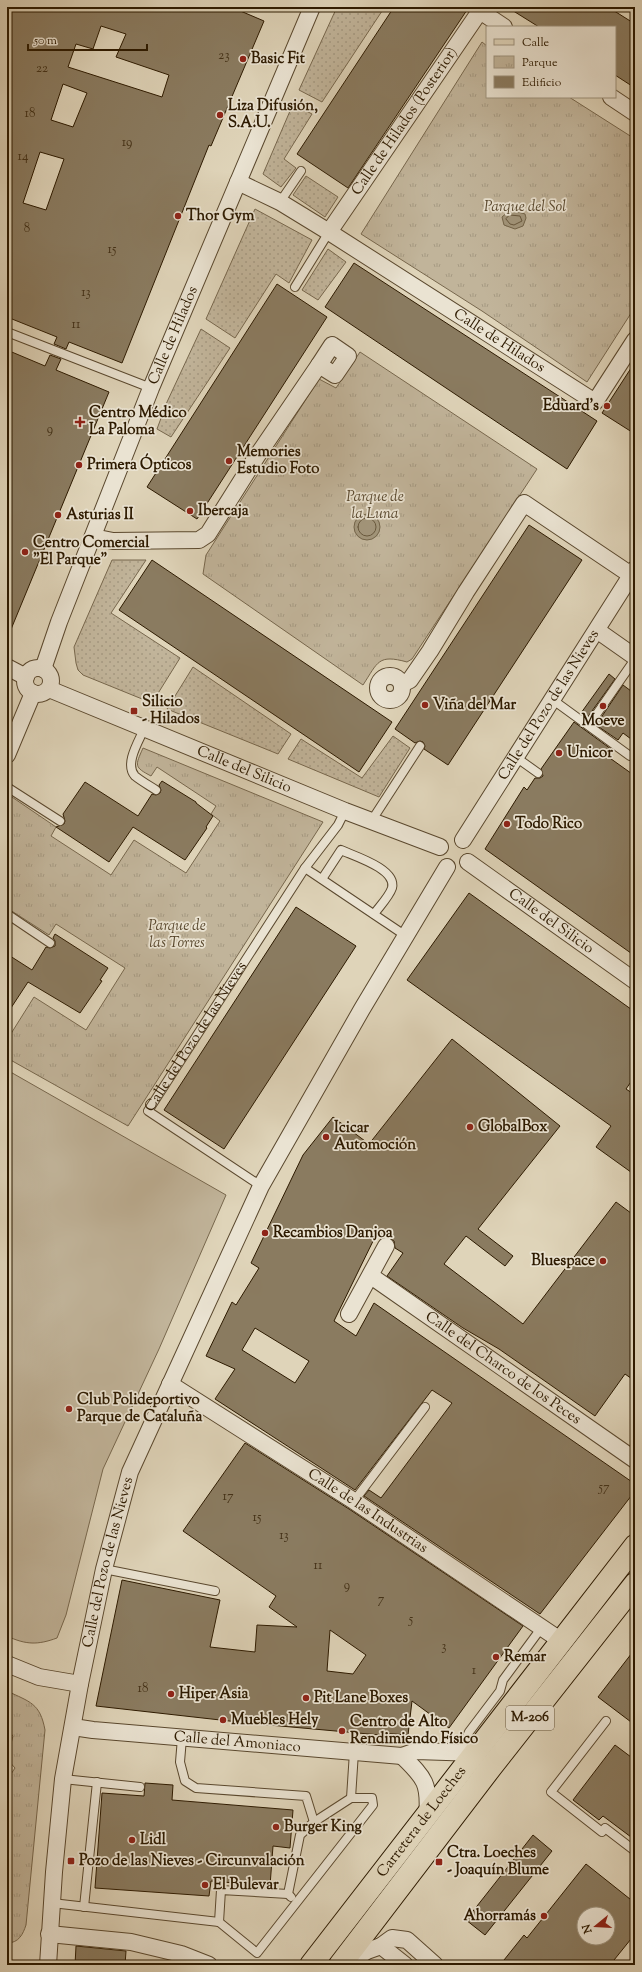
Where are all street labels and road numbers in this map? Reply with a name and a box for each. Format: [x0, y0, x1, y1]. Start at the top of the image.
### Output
street label: Calle de Hilados (Posterior) [347, 43, 463, 200]
street label: Calle de Hilados [143, 283, 203, 388]
street label: Calle de Hilados [449, 304, 549, 378]
street label: Calle del Pozo de las Nieves [493, 625, 605, 784]
street label: Calle del Silicio [194, 741, 295, 798]
street label: Calle del Silicio [504, 883, 598, 959]
street label: Calle del Pozo de las Nieves [140, 958, 252, 1116]
street label: Calle del Charco de los Peces [421, 1306, 585, 1430]
street label: Calle de las Industrias [303, 1464, 432, 1558]
street label: Calle del Pozo de las Nieves [77, 1475, 139, 1650]
road number: M-206 [506, 1706, 554, 1730]
street label: Calle del Amoniaco [173, 1726, 302, 1758]
street label: Carretera de Loeches [372, 1762, 472, 1882]

